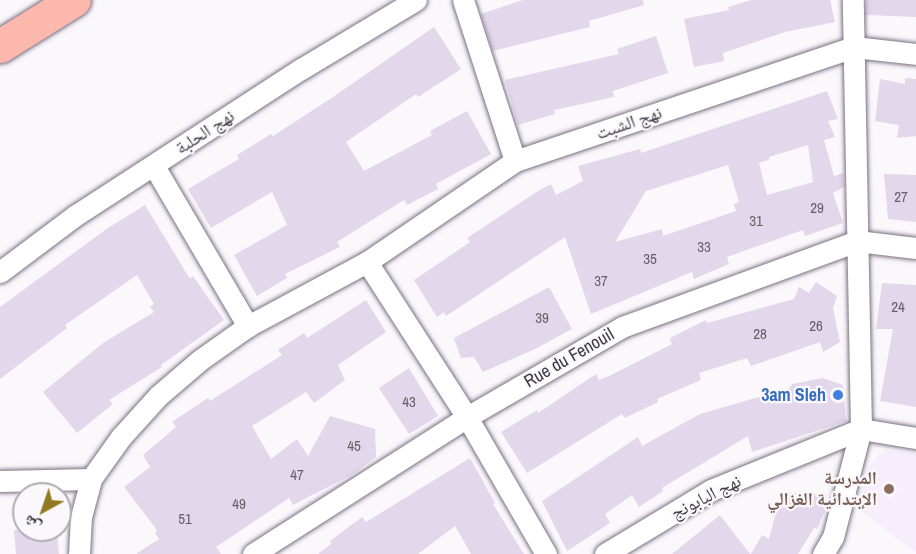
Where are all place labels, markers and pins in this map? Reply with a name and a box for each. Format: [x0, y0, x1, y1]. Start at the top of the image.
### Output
place label: 3am Sleh [761, 384, 826, 406]
marker: 3am Sleh [831, 388, 845, 402]
place label: المدرسة الإبتدائية الغزالي [767, 468, 877, 510]
marker: المدرسة الإبتدائية الغزالي [882, 482, 896, 496]

